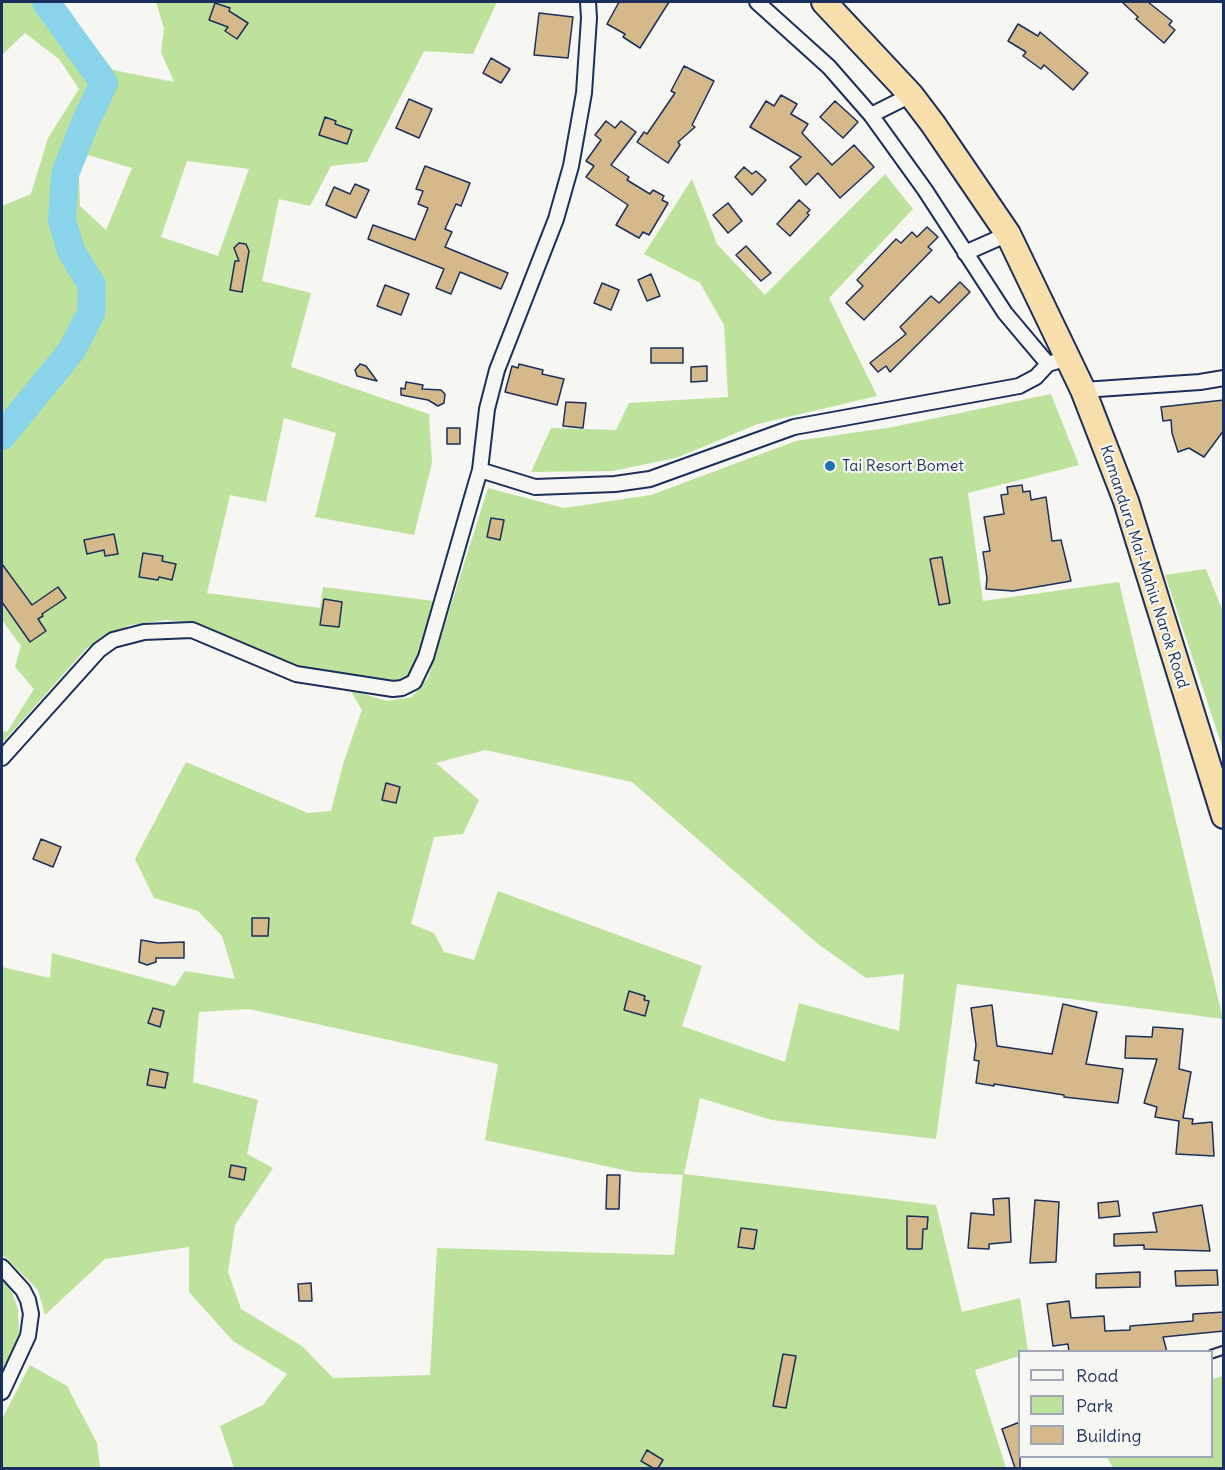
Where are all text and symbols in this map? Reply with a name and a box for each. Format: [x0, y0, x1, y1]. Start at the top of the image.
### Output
street label: Kamandura Mai-Mahiu Narok Road [1096, 443, 1192, 691]
place label: Tai Resort Bomet [842, 456, 964, 476]
marker: Tai Resort Bomet [823, 459, 837, 473]
legend [1018, 1350, 1213, 1458]
text: Road [1076, 1364, 1118, 1387]
text: Park [1076, 1394, 1113, 1417]
text: Building [1076, 1424, 1141, 1447]

